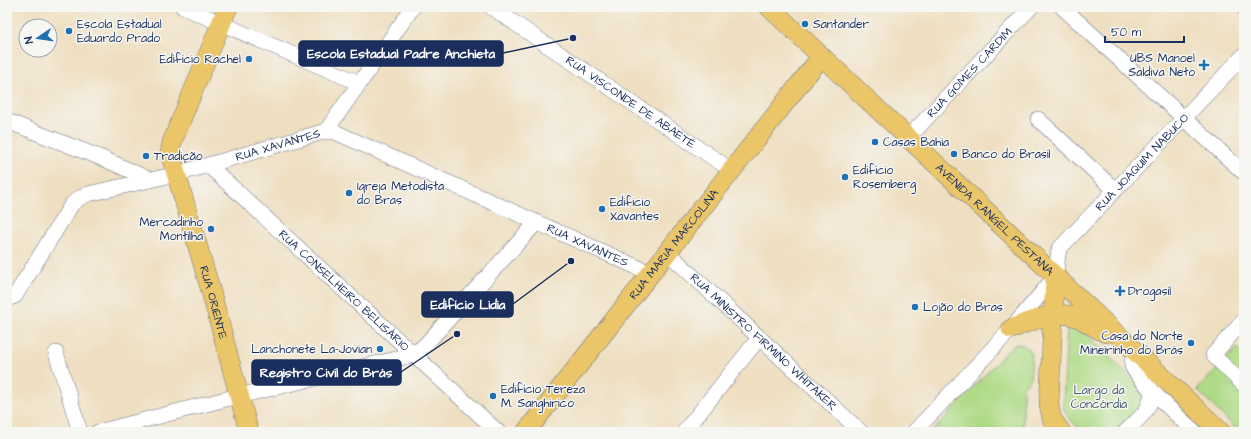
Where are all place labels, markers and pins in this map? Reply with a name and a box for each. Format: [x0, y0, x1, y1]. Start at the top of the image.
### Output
place label: Escola Estadual Eduardo Prado [77, 16, 162, 47]
place label: Santander [813, 16, 869, 33]
marker: Santander [800, 19, 810, 29]
marker: Escola Estadual Eduardo Prado [64, 26, 74, 36]
callout: Escola Estadual Padre Anchieta [299, 41, 503, 66]
place label: UBS Manoel Saldiva Neto [1129, 50, 1195, 81]
place label: Edifício Rachel [159, 51, 241, 68]
marker: Edifício Rachel [244, 54, 254, 64]
marker: UBS Manoel Saldiva Neto [1198, 59, 1210, 71]
place label: Casas Bahia [883, 134, 949, 151]
marker: Casas Bahia [870, 137, 880, 147]
place label: Banco do Brasil [962, 146, 1051, 163]
place label: Tradição [154, 148, 203, 165]
marker: Banco do Brasil [949, 149, 959, 159]
marker: Tradição [141, 151, 151, 161]
place label: Edifício Rosemberg [853, 162, 916, 194]
marker: Edifício Rosemberg [840, 172, 850, 182]
place label: Igreja Metodista do Bras [357, 178, 444, 209]
marker: Igreja Metodista do Bras [344, 188, 354, 198]
place label: Edificio Xavantes [610, 194, 659, 225]
marker: Edificio Xavantes [597, 204, 607, 214]
place label: Mercadinho Montilha [140, 214, 203, 245]
marker: Mercadinho Montilha [206, 224, 216, 234]
place label: Drogasil [1128, 283, 1171, 301]
marker: Drogasil [1115, 286, 1125, 296]
callout: Edifício Lidia [422, 292, 513, 317]
place label: Lojão do Bras [923, 299, 1003, 316]
marker: Lojão do Bras [910, 302, 920, 312]
place label: Casa do Norte Mineirinho do Brás [1080, 328, 1184, 359]
marker: Casa do Norte Mineirinho do Brás [1186, 338, 1196, 348]
place label: Lanchonete La-Jovian [251, 341, 372, 358]
marker: Lanchonete La-Jovian [375, 344, 385, 354]
callout: Registro Civil do Brás [252, 360, 401, 385]
place label: Edifício Tereza M. Sanghirico [501, 381, 585, 413]
marker: Edifício Tereza M. Sanghirico [488, 391, 498, 401]

